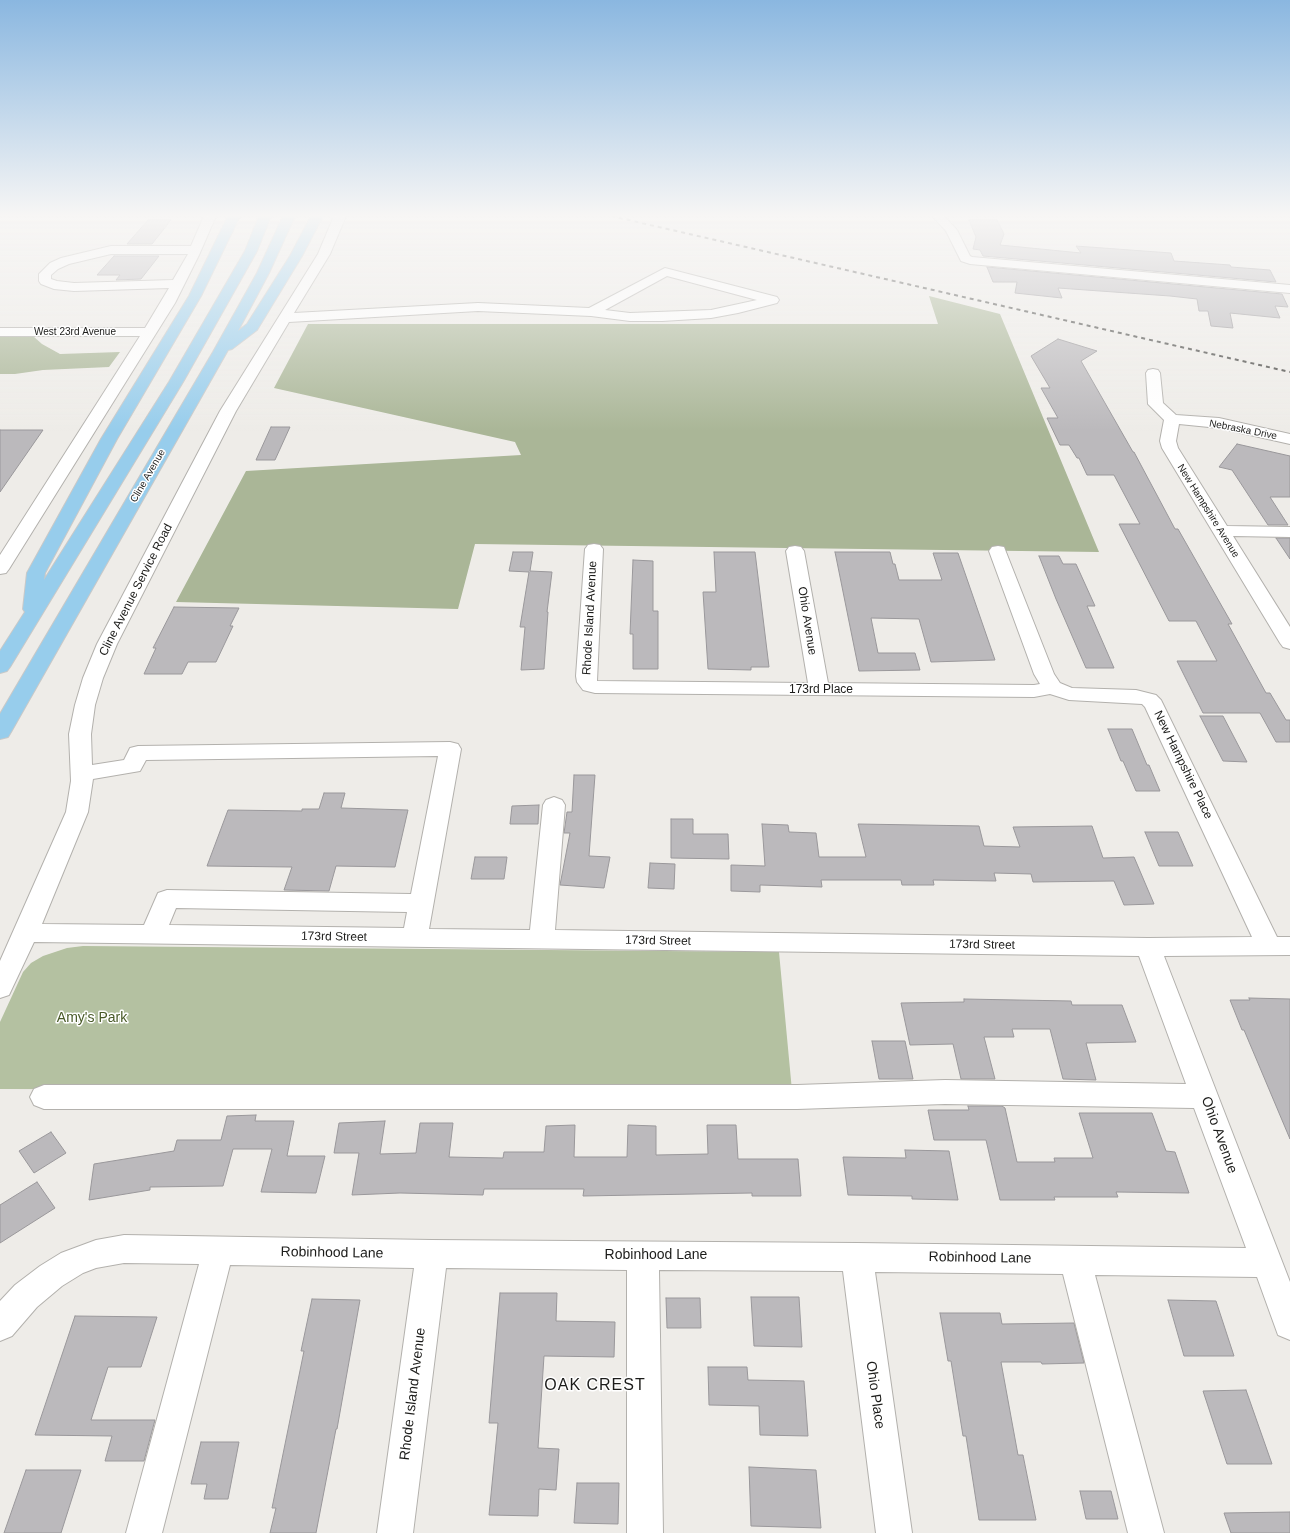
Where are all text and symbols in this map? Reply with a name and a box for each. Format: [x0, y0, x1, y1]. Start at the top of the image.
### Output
street label: West 23rd Avenue [34, 326, 116, 338]
street label: Nebraska Drive [1208, 418, 1278, 442]
street label: Cline Avenue [128, 447, 168, 505]
street label: New Hampshire Avenue [1174, 462, 1242, 560]
street label: Cline Avenue Service Road [96, 521, 176, 659]
street label: Rhode Island Avenue [580, 560, 600, 676]
street label: Ohio Avenue [794, 586, 820, 656]
street label: 173rd Place [789, 683, 853, 697]
street label: New Hampshire Place [1151, 708, 1215, 822]
street label: 173rd Street [301, 929, 367, 945]
street label: 173rd Street [625, 933, 691, 949]
street label: 173rd Street [949, 937, 1015, 953]
park label: Amy's Park [57, 1010, 127, 1026]
street label: Ohio Avenue [1197, 1094, 1241, 1176]
street label: Robinhood Lane [280, 1244, 384, 1262]
street label: Robinhood Lane [605, 1247, 707, 1263]
street label: Robinhood Lane [928, 1249, 1032, 1267]
street label: Rhode Island Avenue [397, 1327, 429, 1461]
street label: Ohio Place [862, 1360, 888, 1430]
district label: OAK CREST [544, 1376, 646, 1396]

